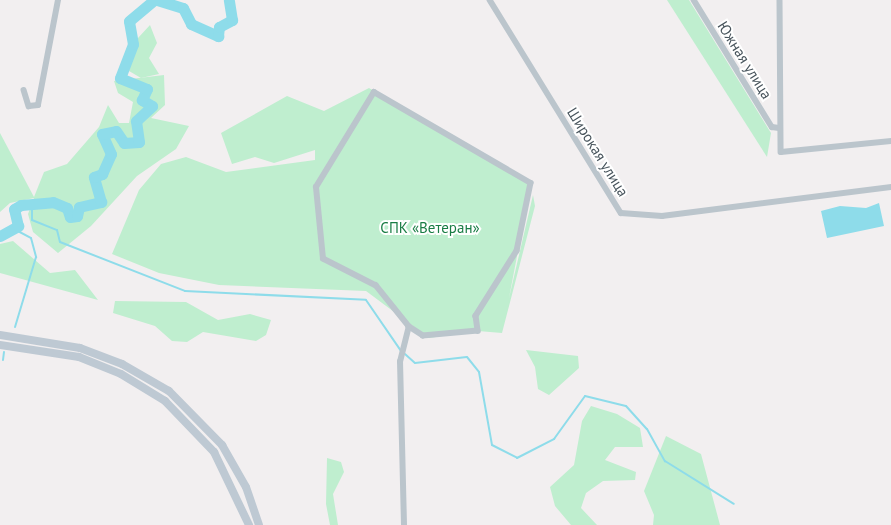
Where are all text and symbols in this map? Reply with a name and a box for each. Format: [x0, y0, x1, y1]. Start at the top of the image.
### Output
street label: Южная улица [714, 18, 776, 102]
street label: Широкая улица [563, 104, 633, 200]
park label: СПК «Ветеран» [380, 219, 480, 237]

